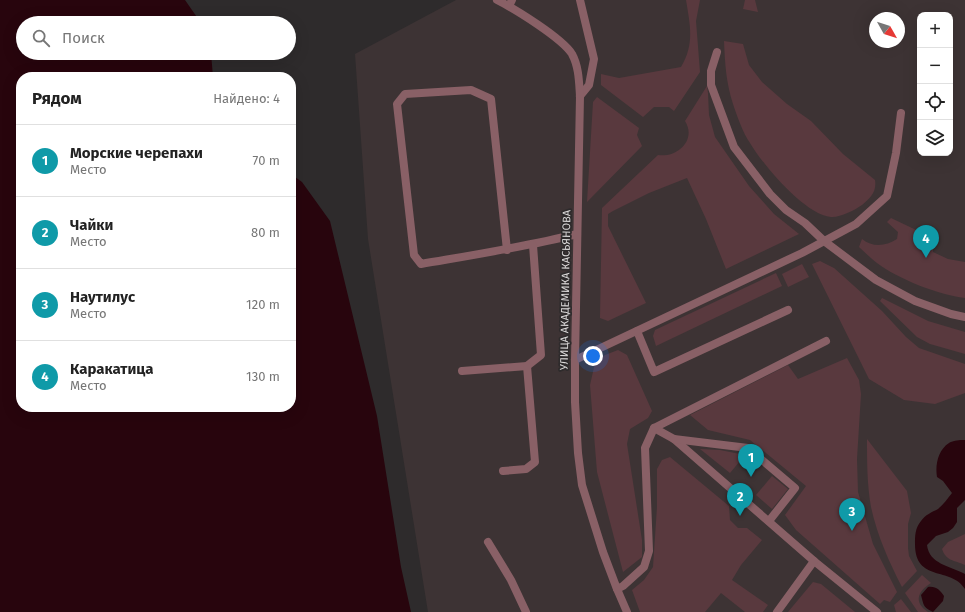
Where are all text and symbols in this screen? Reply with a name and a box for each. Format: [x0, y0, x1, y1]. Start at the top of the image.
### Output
north arrow [869, 12, 905, 48]
map controls [917, 12, 953, 156]
button: + [917, 12, 953, 48]
search box [16, 16, 296, 60]
icon: search [30, 27, 52, 49]
text: Поиск [62, 29, 105, 47]
button: − [917, 48, 953, 84]
button: locate [917, 84, 953, 120]
text: Рядом [32, 88, 82, 109]
text: Найдено: 4 [213, 91, 280, 106]
button: layers [917, 120, 953, 156]
text: Морские черепахи [70, 144, 203, 162]
text: 1 [42, 153, 48, 168]
text: 70 m [253, 153, 280, 168]
text: Место [70, 162, 107, 177]
street label: УЛИЦА АКАДЕМИКА КАСЬЯНОВА [558, 209, 573, 370]
text: Чайки [70, 216, 113, 234]
text: 2 [42, 225, 48, 240]
text: 80 m [251, 225, 280, 240]
pin: 4 [913, 225, 939, 258]
text: Место [70, 234, 107, 249]
text: Наутилус [70, 288, 135, 306]
text: 3 [42, 297, 48, 312]
text: 120 m [246, 297, 280, 312]
text: Место [70, 306, 107, 321]
your location [583, 346, 603, 366]
text: Каракатица [70, 360, 153, 378]
text: 4 [41, 369, 49, 384]
text: 130 m [246, 369, 280, 384]
text: Место [70, 378, 107, 393]
pin: 1 [738, 444, 764, 477]
pin: 2 [727, 483, 753, 516]
pin: 3 [839, 498, 865, 531]

